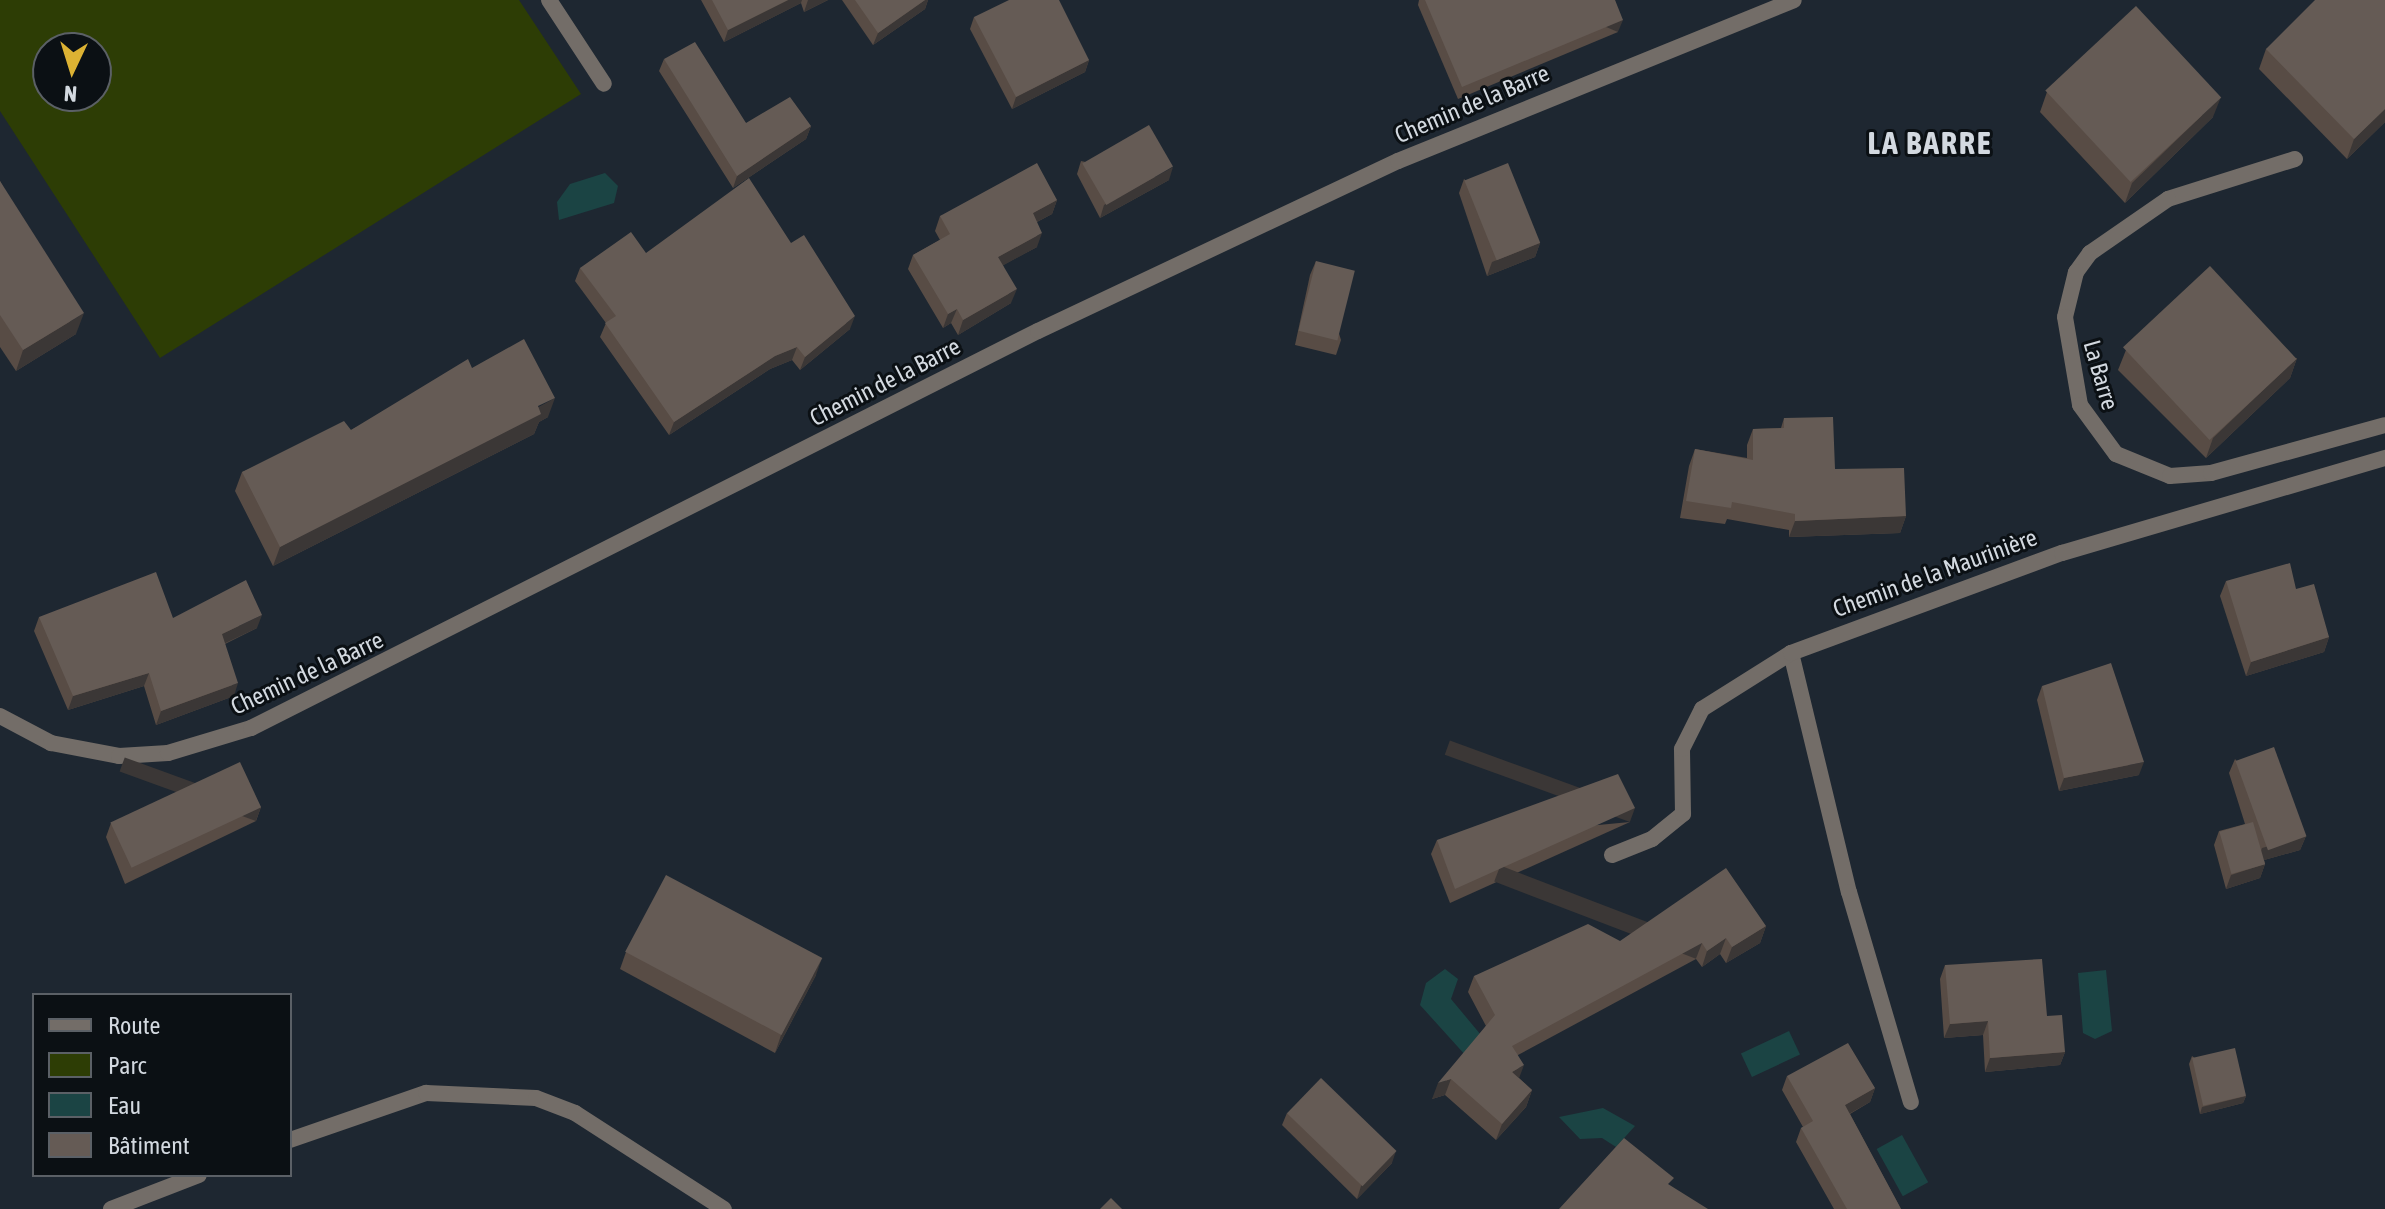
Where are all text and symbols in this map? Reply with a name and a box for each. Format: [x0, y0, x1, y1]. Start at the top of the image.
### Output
north arrow [32, 32, 112, 112]
street label: Chemin de la Barre [1390, 59, 1554, 149]
text: N [63, 81, 78, 107]
district label: LA BARRE [1868, 124, 1992, 162]
street label: Chemin de la Barre [805, 332, 965, 432]
street label: La Barre [2077, 337, 2125, 413]
street label: Chemin de la Maurinière [1829, 523, 2041, 623]
street label: Chemin de la Barre [226, 625, 388, 721]
legend [32, 993, 292, 1177]
text: Route [108, 1012, 160, 1039]
text: Parc [108, 1052, 146, 1079]
text: Eau [108, 1092, 141, 1119]
text: Bâtiment [108, 1132, 190, 1159]

